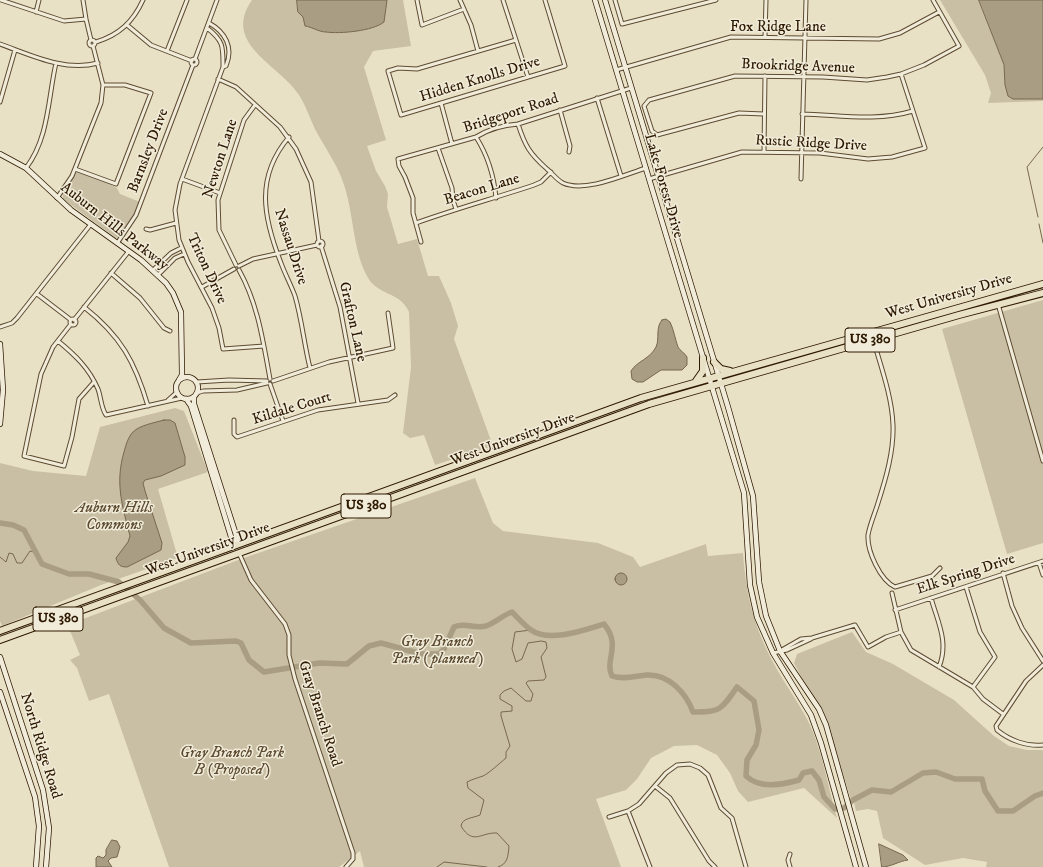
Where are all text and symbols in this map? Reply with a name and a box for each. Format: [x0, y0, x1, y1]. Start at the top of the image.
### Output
street label: Fox Ridge Lane [730, 19, 826, 37]
street label: Hidden Knolls Drive [418, 53, 542, 107]
street label: Brookridge Avenue [741, 56, 855, 78]
street label: Bridgeport Road [461, 90, 561, 138]
street label: Barnsley Drive [125, 106, 173, 196]
street label: Newton Lane [200, 117, 242, 201]
street label: Lake Forest Drive [639, 132, 687, 240]
street label: Rustic Ridge Drive [755, 132, 867, 156]
street label: Beacon Lane [442, 170, 522, 210]
street label: Auburn Hills Parkway [56, 179, 172, 275]
street label: Nassau Drive [269, 207, 311, 287]
street label: Triton Drive [182, 231, 230, 307]
street label: West University Drive [884, 270, 1014, 324]
street label: Grafton Lane [334, 280, 370, 364]
road number: US 380 [845, 328, 895, 352]
street label: Kildale Court [250, 388, 334, 430]
street label: West University Drive [448, 409, 578, 471]
road number: US 380 [341, 494, 391, 518]
park label: Auburn Hills Commons [75, 500, 153, 535]
street label: West University Drive [143, 519, 273, 581]
street label: Elk Spring Drive [915, 551, 1017, 599]
road number: US 380 [33, 607, 83, 631]
park label: Gray Branch Park (planned) [391, 634, 483, 669]
street label: Gray Branch Road [293, 659, 345, 769]
street label: North Ridge Road [15, 691, 65, 801]
park label: Gray Branch Park B (Proposed) [180, 745, 284, 780]

